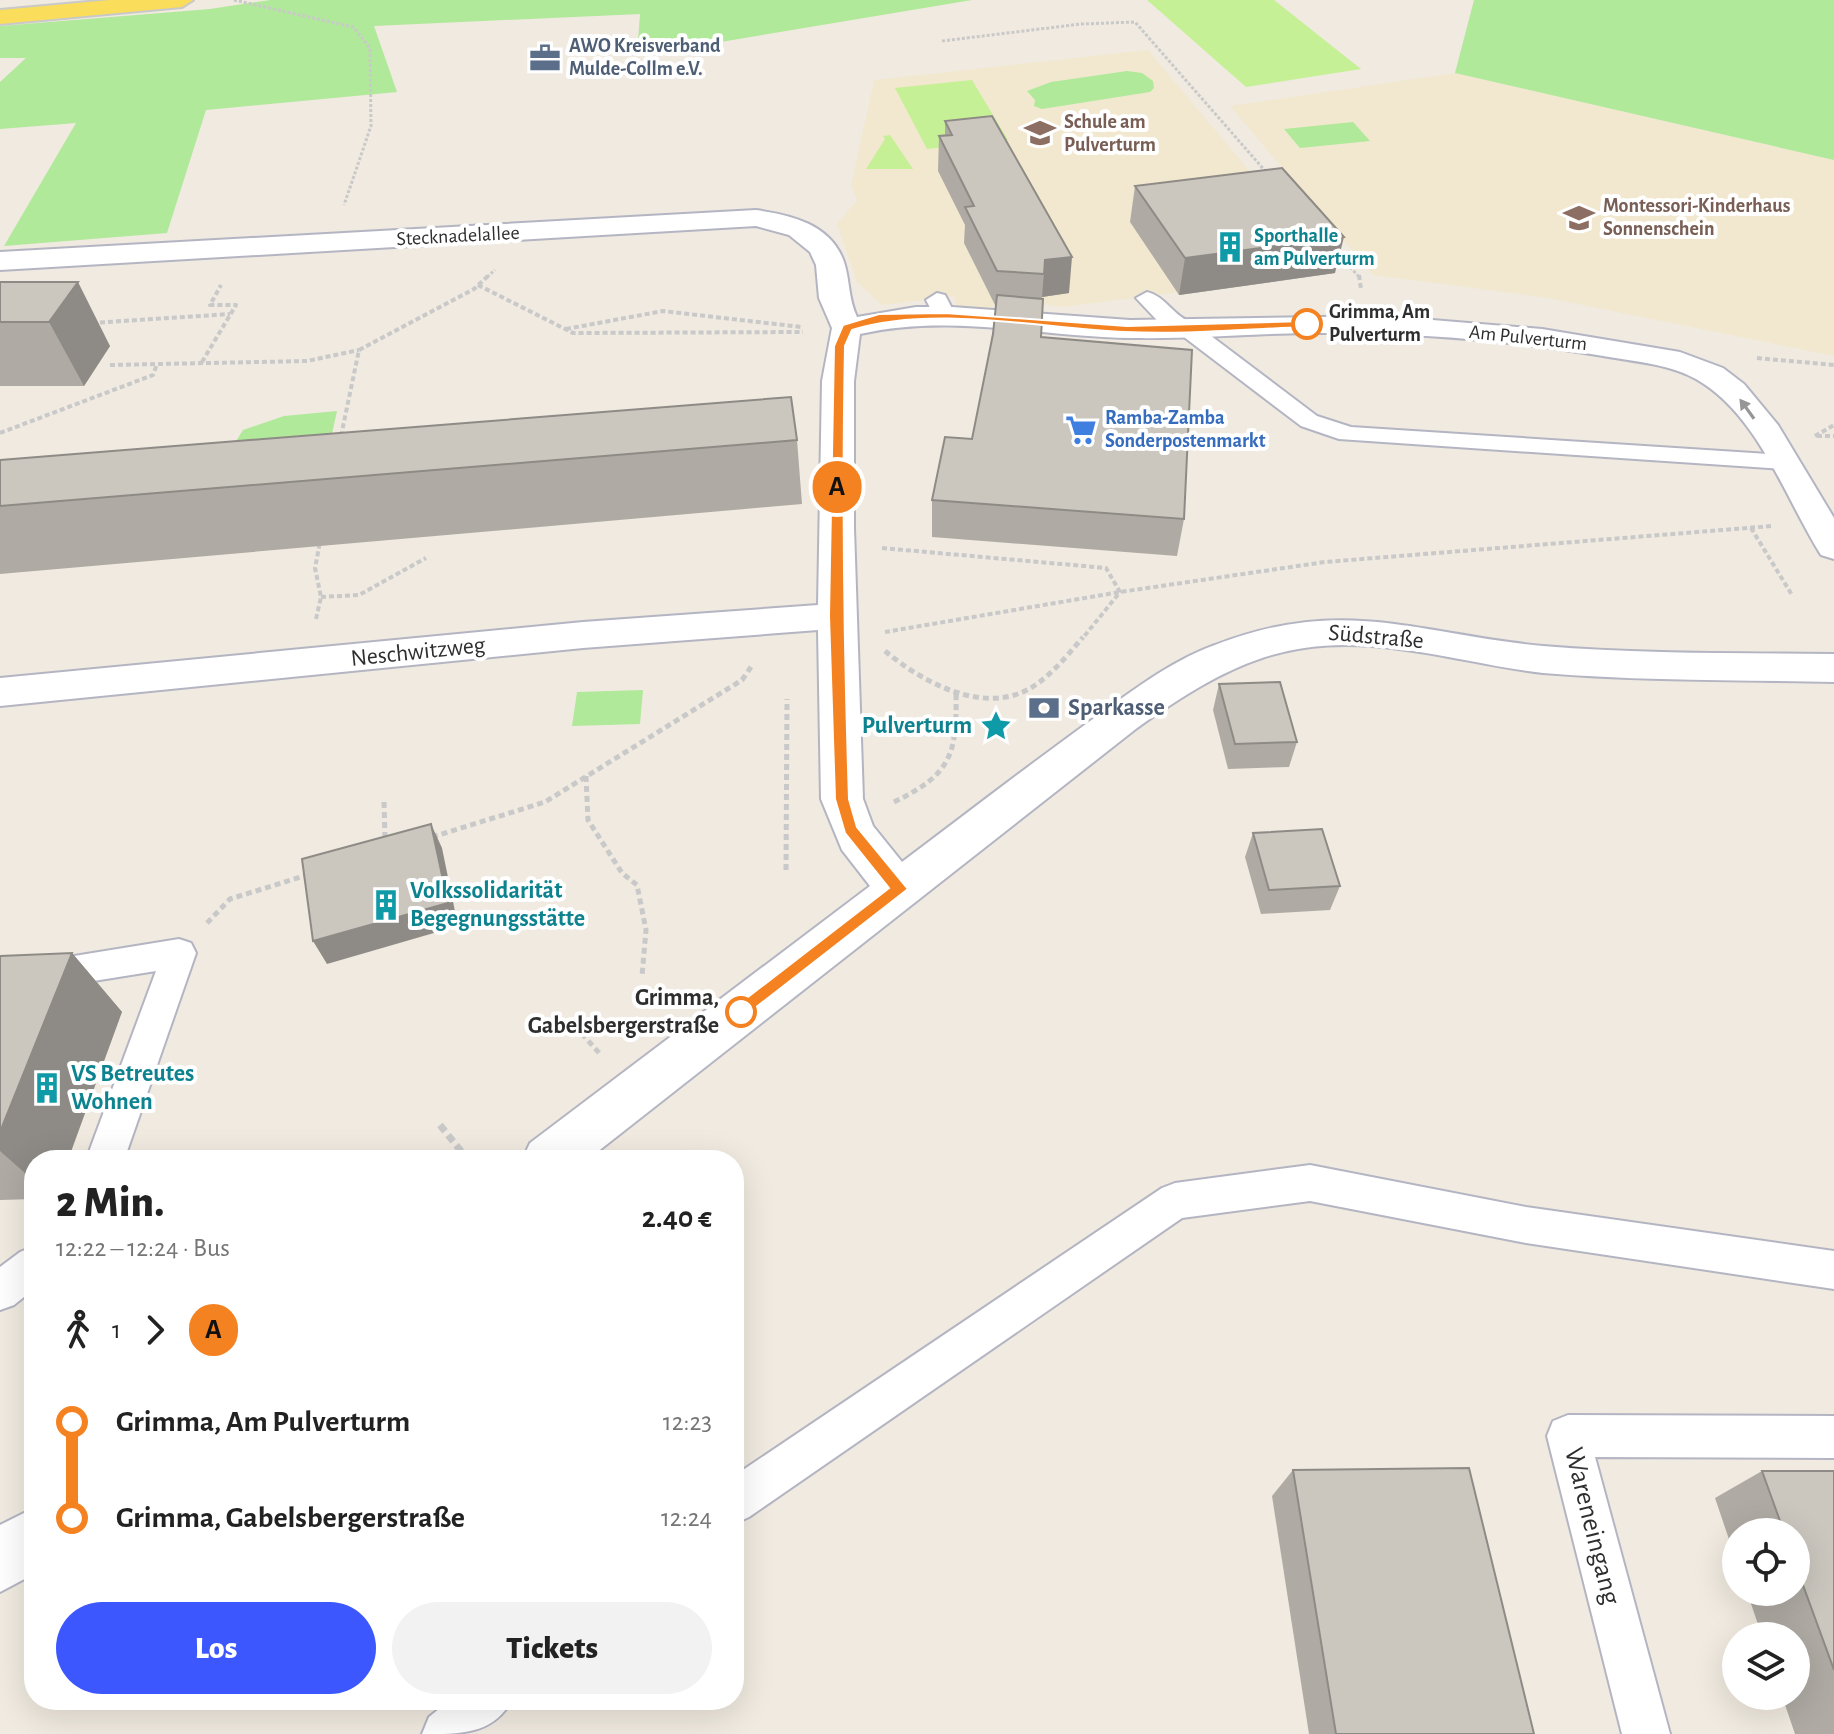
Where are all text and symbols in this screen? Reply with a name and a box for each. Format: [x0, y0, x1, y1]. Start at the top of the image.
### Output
place label: AWO Kreisverband Mulde-Collm e.V. [569, 36, 721, 79]
office icon: AWO Kreisverband Mulde-Collm e.V. [528, 41, 562, 75]
place label: Schule am Pulverturm [1064, 112, 1156, 155]
school or university icon: Schule am Pulverturm [1023, 116, 1057, 150]
place label: Montessori-Kinderhaus Sonnenschein [1603, 196, 1791, 239]
school or university icon: Montessori-Kinderhaus Sonnenschein [1562, 201, 1596, 235]
street label: Stecknadelallee [396, 223, 520, 249]
place label: Sporthalle am Pulverturm [1254, 226, 1375, 269]
building icon: Sporthalle am Pulverturm [1213, 230, 1247, 264]
place label: Grimma, Am Pulverturm [1329, 302, 1430, 345]
marker: Grimma, Am Pulverturm [1292, 309, 1322, 339]
street label: Am Pulverturm [1468, 322, 1588, 354]
one-way arrow [1740, 398, 1756, 419]
place label: Ramba-Zamba Sonderpostenmarkt [1105, 408, 1266, 451]
supermarket icon: Ramba-Zamba Sonderpostenmarkt [1064, 413, 1098, 447]
line badge: A [811, 461, 863, 513]
text: A [829, 473, 845, 501]
street label: Südstraße [1327, 621, 1425, 653]
street label: Neschwitzweg [350, 633, 487, 671]
bank icon: Sparkasse [1027, 691, 1061, 725]
place label: Sparkasse [1068, 696, 1165, 720]
place icon: Pulverturm [979, 709, 1013, 743]
place label: Pulverturm [862, 714, 972, 738]
place label: Volkssolidarität Begegnungsstätte [410, 879, 585, 931]
building icon: Volkssolidarität Begegnungsstätte [369, 888, 403, 922]
place label: Grimma, Gabelsbergerstraße [528, 986, 719, 1038]
marker: Grimma, Gabelsbergerstraße [726, 997, 756, 1027]
place label: VS Betreutes Wohnen [71, 1062, 194, 1114]
building icon: VS Betreutes Wohnen [30, 1071, 64, 1105]
text: 2 Min. [56, 1181, 164, 1225]
text: 2.40 € [642, 1203, 712, 1233]
text: 12:22 – 12:24 · Bus [56, 1235, 230, 1261]
icon: walk [56, 1308, 100, 1352]
icon: forward [133, 1308, 177, 1352]
text: A [205, 1316, 222, 1344]
text: 1 [112, 1317, 121, 1343]
text: Grimma, Am Pulverturm [116, 1407, 410, 1437]
text: 12:23 [663, 1409, 712, 1435]
street label: Wareneingang [1559, 1445, 1625, 1608]
text: Grimma, Gabelsbergerstraße [116, 1503, 465, 1533]
text: 12:24 [661, 1505, 712, 1531]
map controls [1722, 1518, 1810, 1710]
button: locate [1722, 1518, 1810, 1606]
button: Los [56, 1602, 376, 1694]
button: Tickets [392, 1602, 712, 1694]
button: layers [1722, 1622, 1810, 1710]

